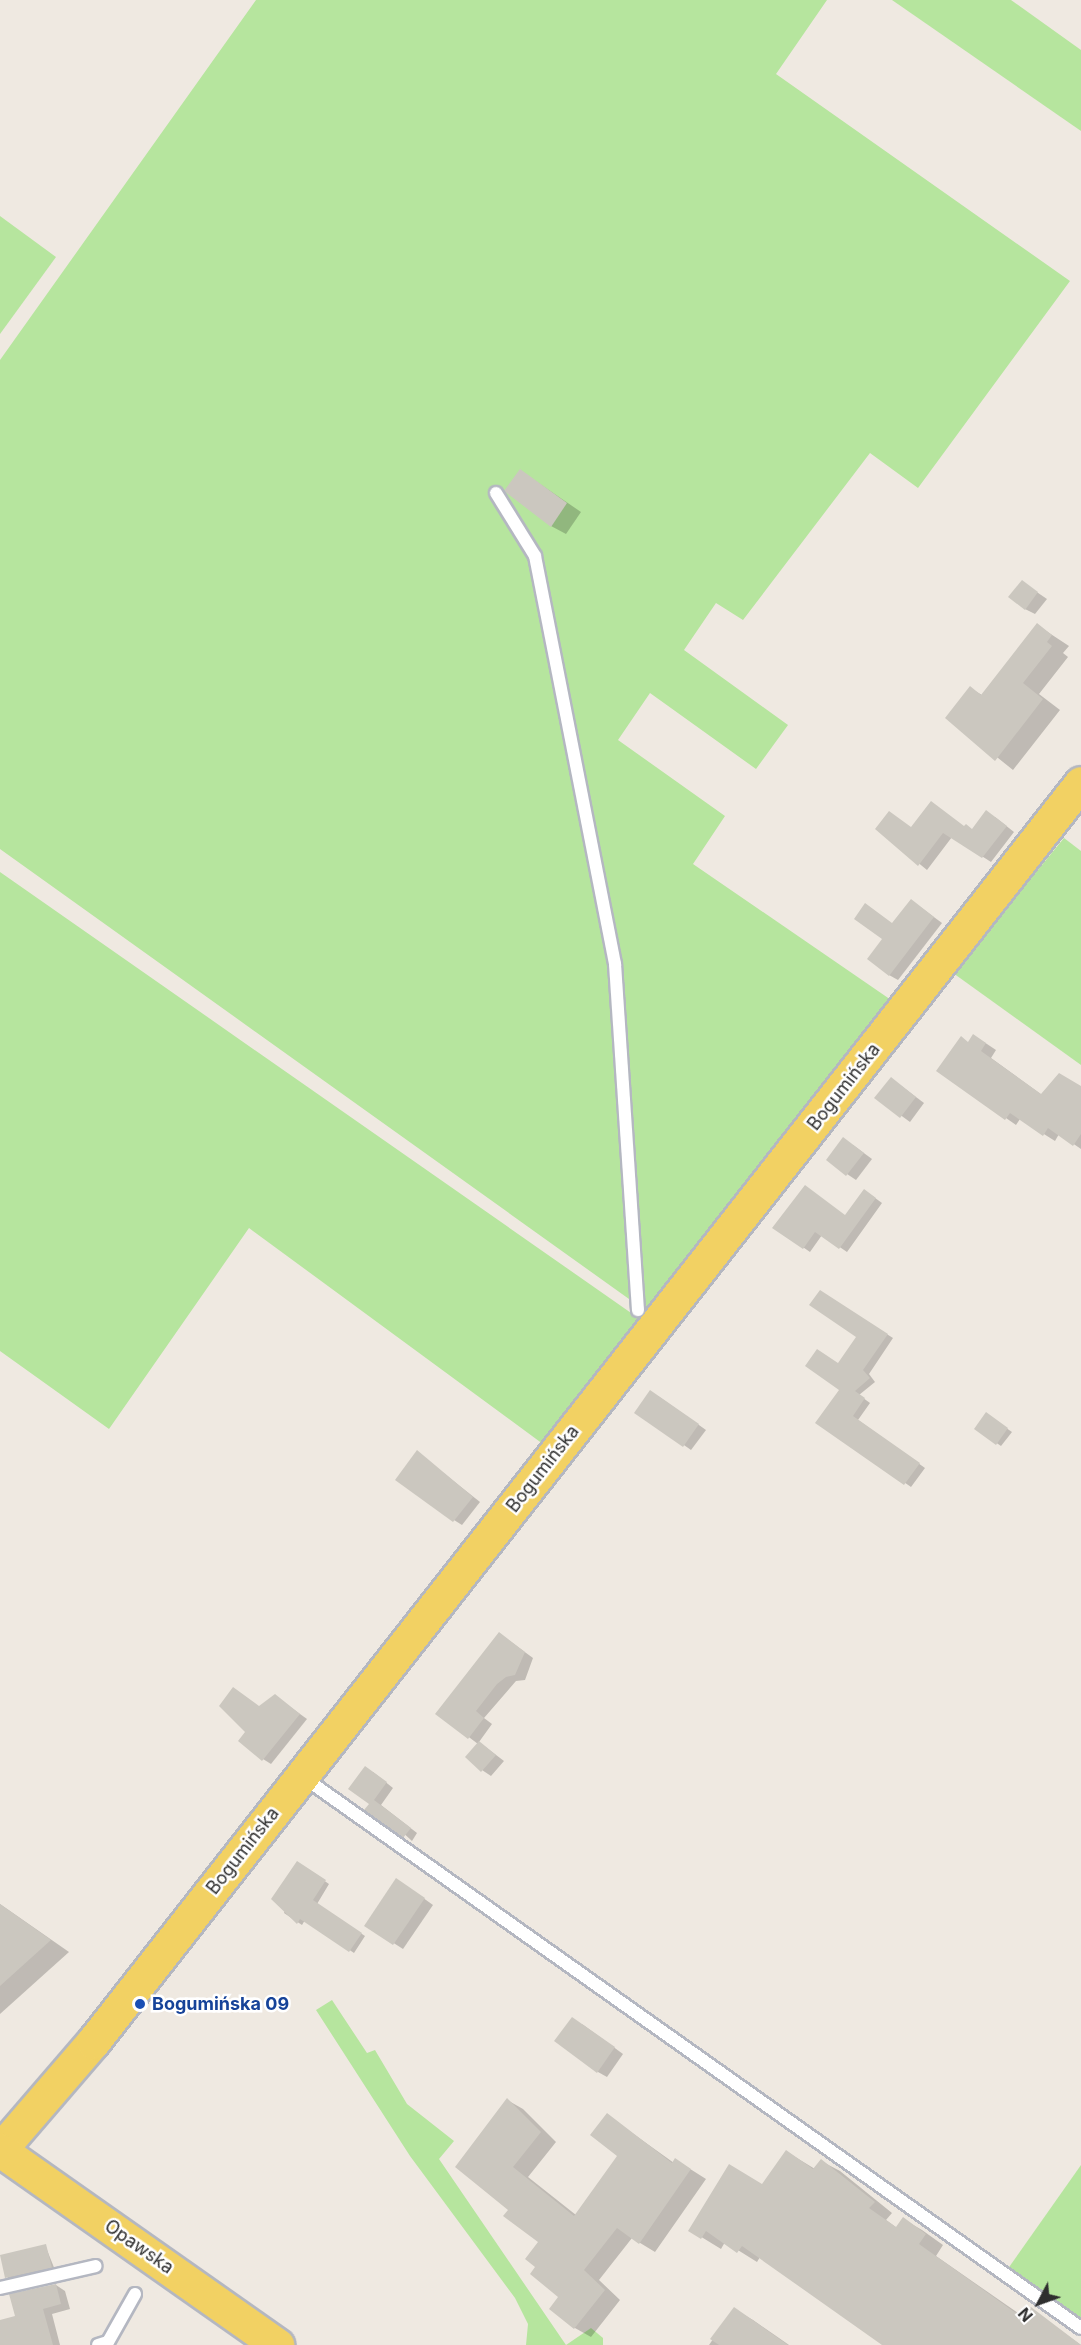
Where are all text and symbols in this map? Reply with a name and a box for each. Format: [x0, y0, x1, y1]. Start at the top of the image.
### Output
street label: Bogumińska [803, 1039, 885, 1135]
street label: Bogumińska [502, 1421, 584, 1517]
street label: Bogumińska [202, 1803, 284, 1899]
place label: Bogumińska 09 [152, 1993, 289, 2015]
marker: Bogumińska 09 [133, 1997, 147, 2011]
street label: Opawska [100, 2215, 178, 2279]
north arrow [1009, 2273, 1069, 2333]
text: N [1014, 2304, 1037, 2326]

